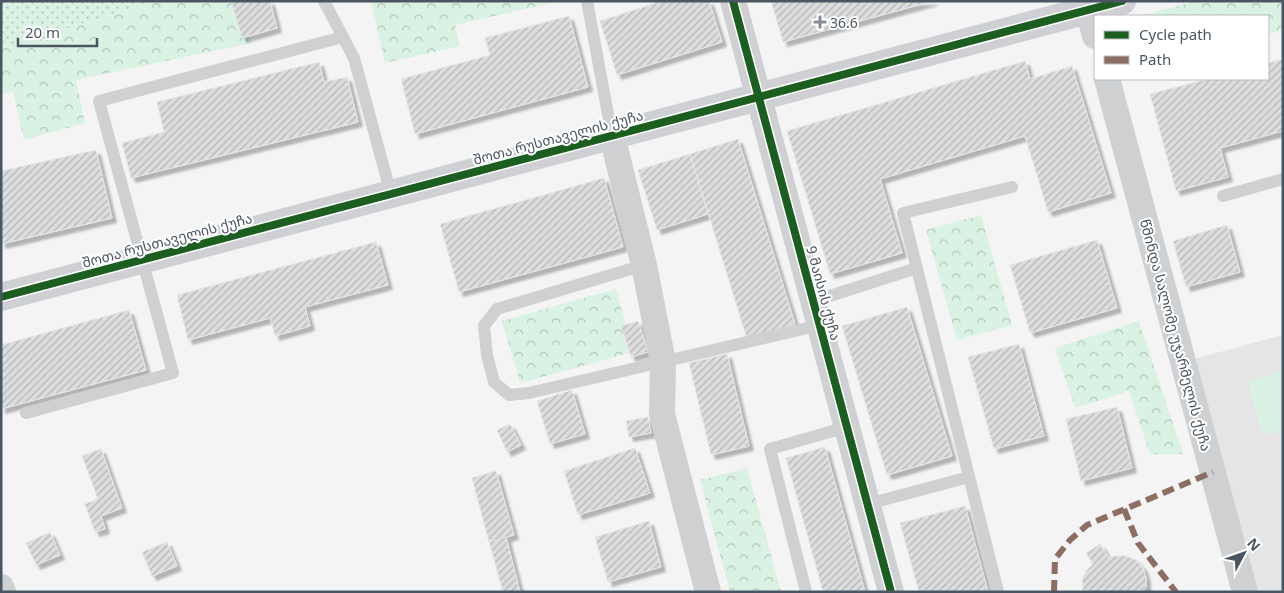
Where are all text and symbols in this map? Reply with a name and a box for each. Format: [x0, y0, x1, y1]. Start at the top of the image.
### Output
place label: 36.6 [830, 13, 858, 32]
scale bar [18, 15, 96, 47]
legend [1094, 15, 1269, 80]
marker: 36.6 [814, 16, 826, 28]
text: 20 m [25, 22, 60, 42]
text: Cycle path [1139, 24, 1212, 44]
text: Path [1139, 49, 1171, 69]
street label: შოთა რუსთაველის ქუჩა [471, 105, 645, 169]
street label: შოთა რუსთაველის ქუჩა [80, 208, 254, 272]
street label: წმინდა სალომე უჯარმელის ქუჩა [1136, 217, 1216, 453]
street label: 9 მაისის ქუჩა [802, 244, 846, 342]
north arrow [1219, 528, 1269, 578]
text: N [1243, 534, 1265, 555]

